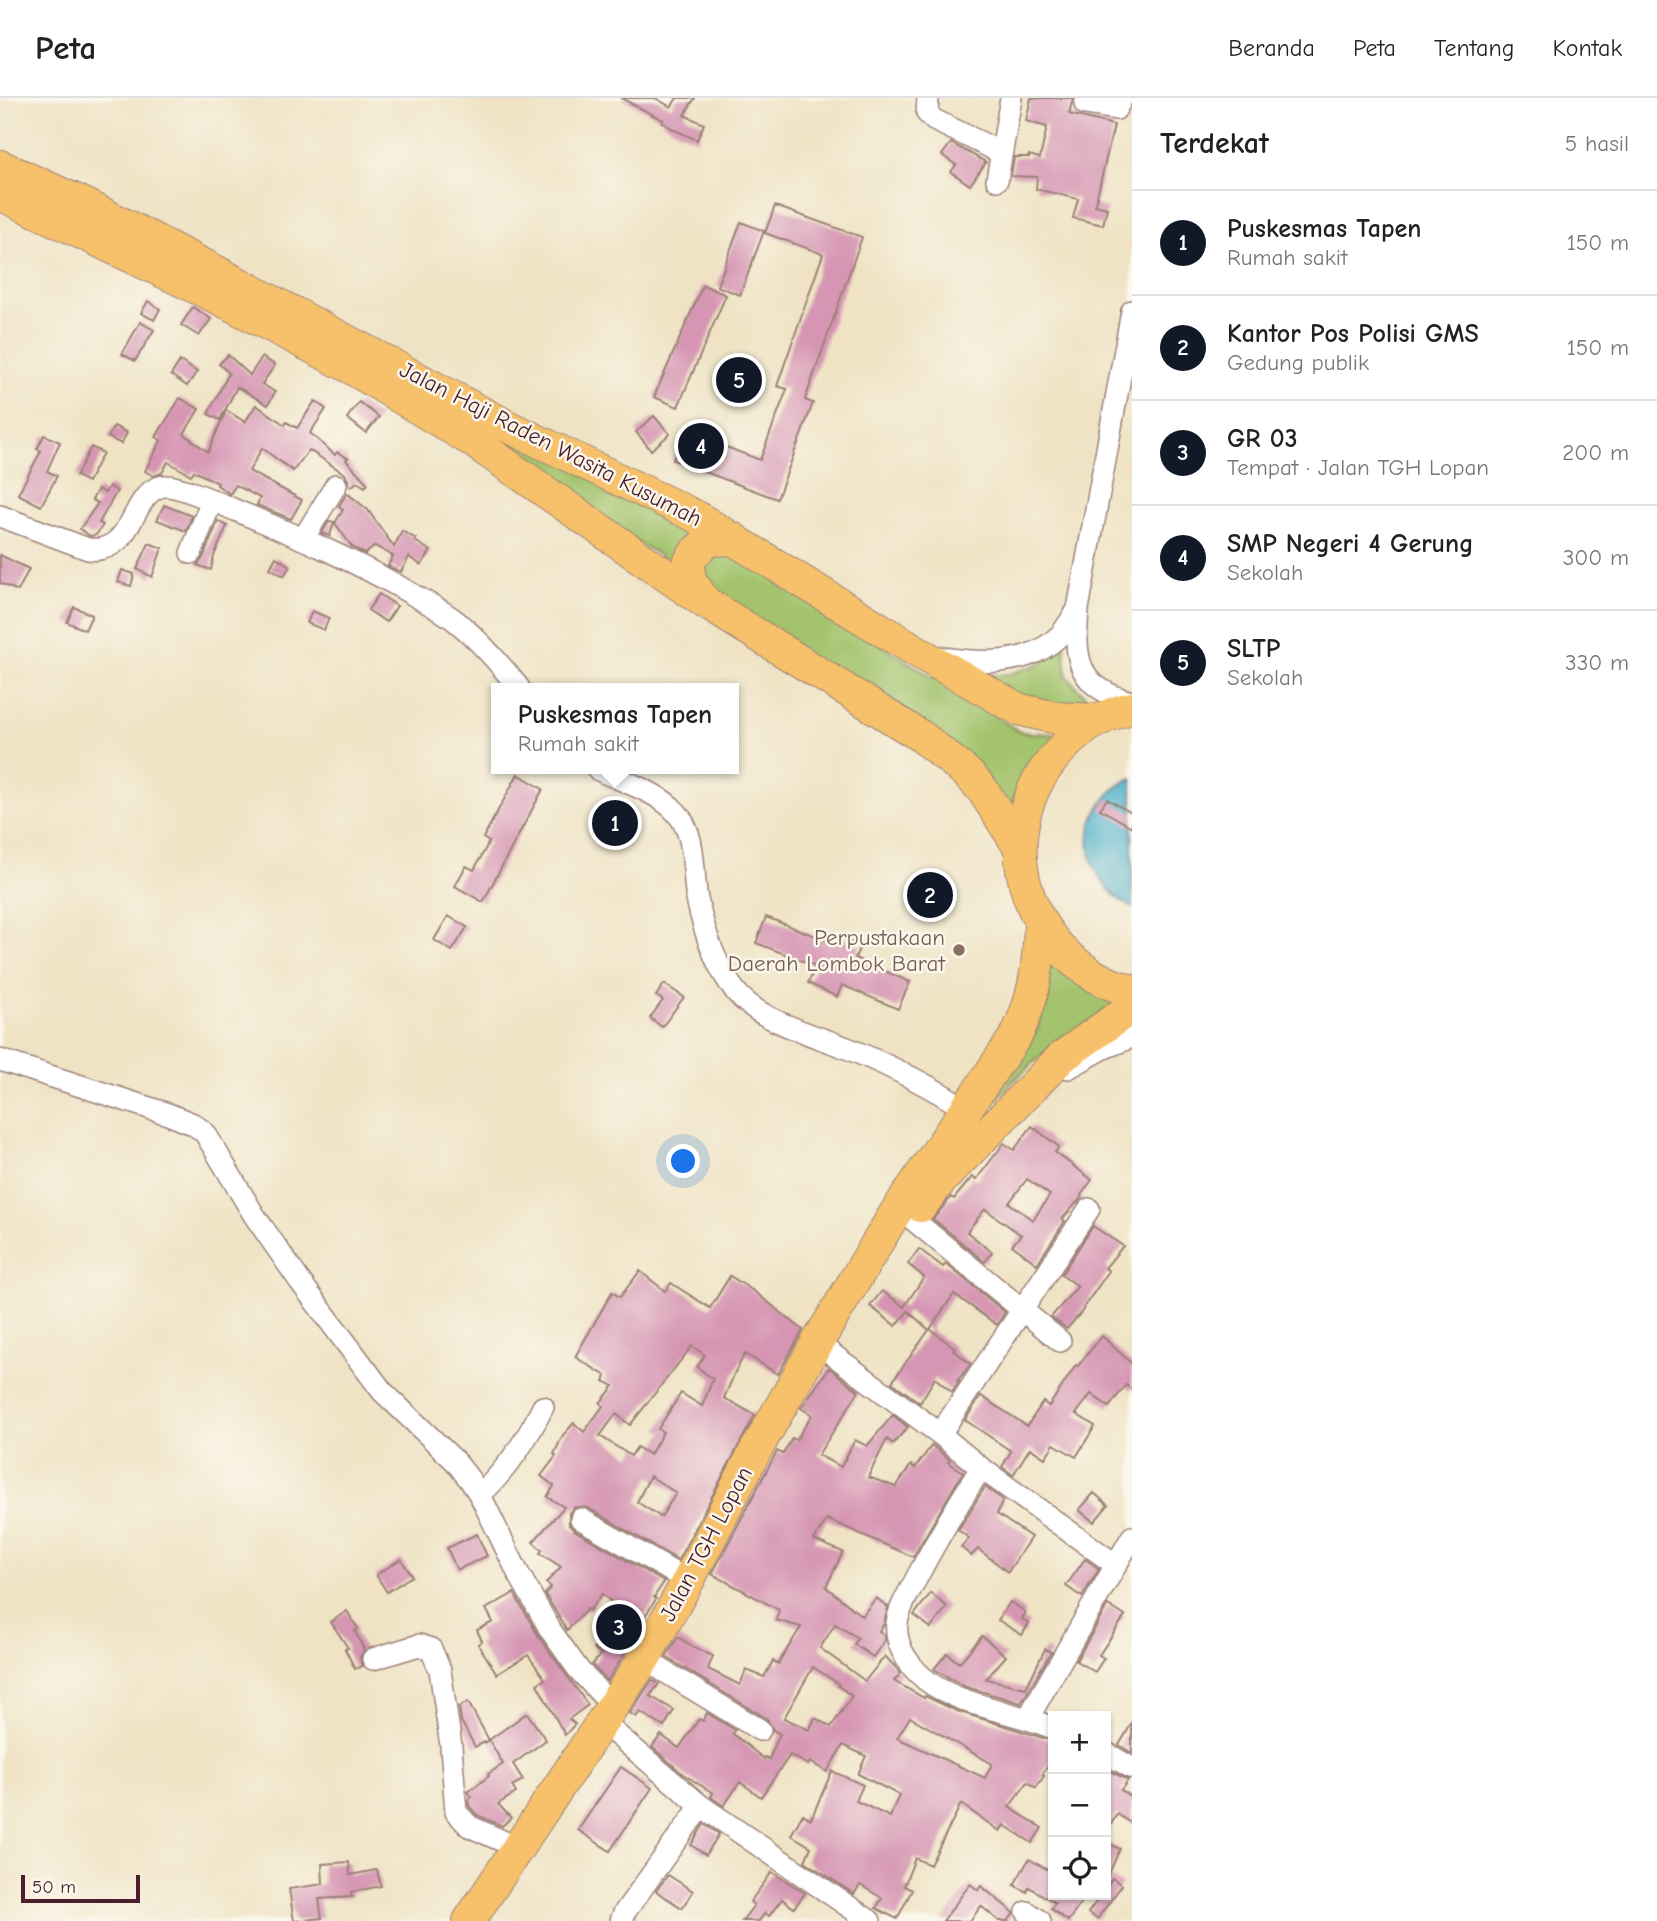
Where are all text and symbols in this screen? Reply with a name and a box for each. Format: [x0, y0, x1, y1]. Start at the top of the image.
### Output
text: Peta [35, 29, 96, 67]
text: Beranda [1228, 34, 1315, 62]
text: Peta [1353, 34, 1396, 62]
text: Tentang [1434, 34, 1514, 62]
text: Kontak [1552, 34, 1622, 62]
text: Terdekat [1160, 126, 1269, 161]
text: 5 hasil [1565, 130, 1629, 157]
text: Puskesmas Tapen [1227, 214, 1421, 244]
text: 1 [1178, 229, 1188, 256]
text: 150 m [1567, 229, 1629, 256]
text: Rumah sakit [1227, 244, 1348, 271]
text: Kantor Pos Polisi GMS [1227, 319, 1479, 349]
text: 2 [1177, 334, 1189, 361]
text: 150 m [1567, 334, 1629, 361]
text: Gedung publik [1227, 349, 1369, 376]
pin: 5 [716, 354, 762, 406]
street label: Jalan Haji Raden Wasita Kusumah [395, 356, 707, 532]
pin: 4 [678, 420, 724, 472]
text: GR 03 [1227, 424, 1297, 454]
text: 3 [1177, 439, 1189, 466]
text: 200 m [1562, 439, 1629, 466]
text: Tempat · Jalan TGH Lopan [1227, 454, 1489, 481]
text: SMP Negeri 4 Gerung [1227, 529, 1473, 559]
text: 4 [1178, 544, 1188, 571]
text: 300 m [1563, 544, 1629, 571]
text: Sekolah [1227, 559, 1303, 586]
text: SLTP [1227, 634, 1280, 664]
text: 5 [1177, 649, 1189, 676]
text: 330 m [1565, 649, 1629, 676]
text: Sekolah [1227, 664, 1303, 691]
popup [491, 683, 739, 774]
text: Puskesmas Tapen [518, 700, 712, 730]
text: Rumah sakit [518, 730, 638, 757]
pin: 1 [592, 797, 638, 849]
pin: 2 [907, 869, 953, 921]
place label: Perpustakaan Daerah Lombok Barat [728, 924, 946, 977]
marker: Perpustakaan Daerah Lombok Barat [951, 942, 967, 958]
your location [666, 1144, 700, 1178]
street label: Jalan TGH Lopan [654, 1462, 758, 1626]
pin: 3 [596, 1601, 642, 1653]
map controls [1048, 1711, 1111, 1900]
button: + [1048, 1711, 1111, 1774]
button: − [1048, 1774, 1111, 1837]
button: locate [1048, 1837, 1111, 1900]
scale bar [21, 1872, 140, 1904]
text: 50 m [32, 1876, 76, 1898]

